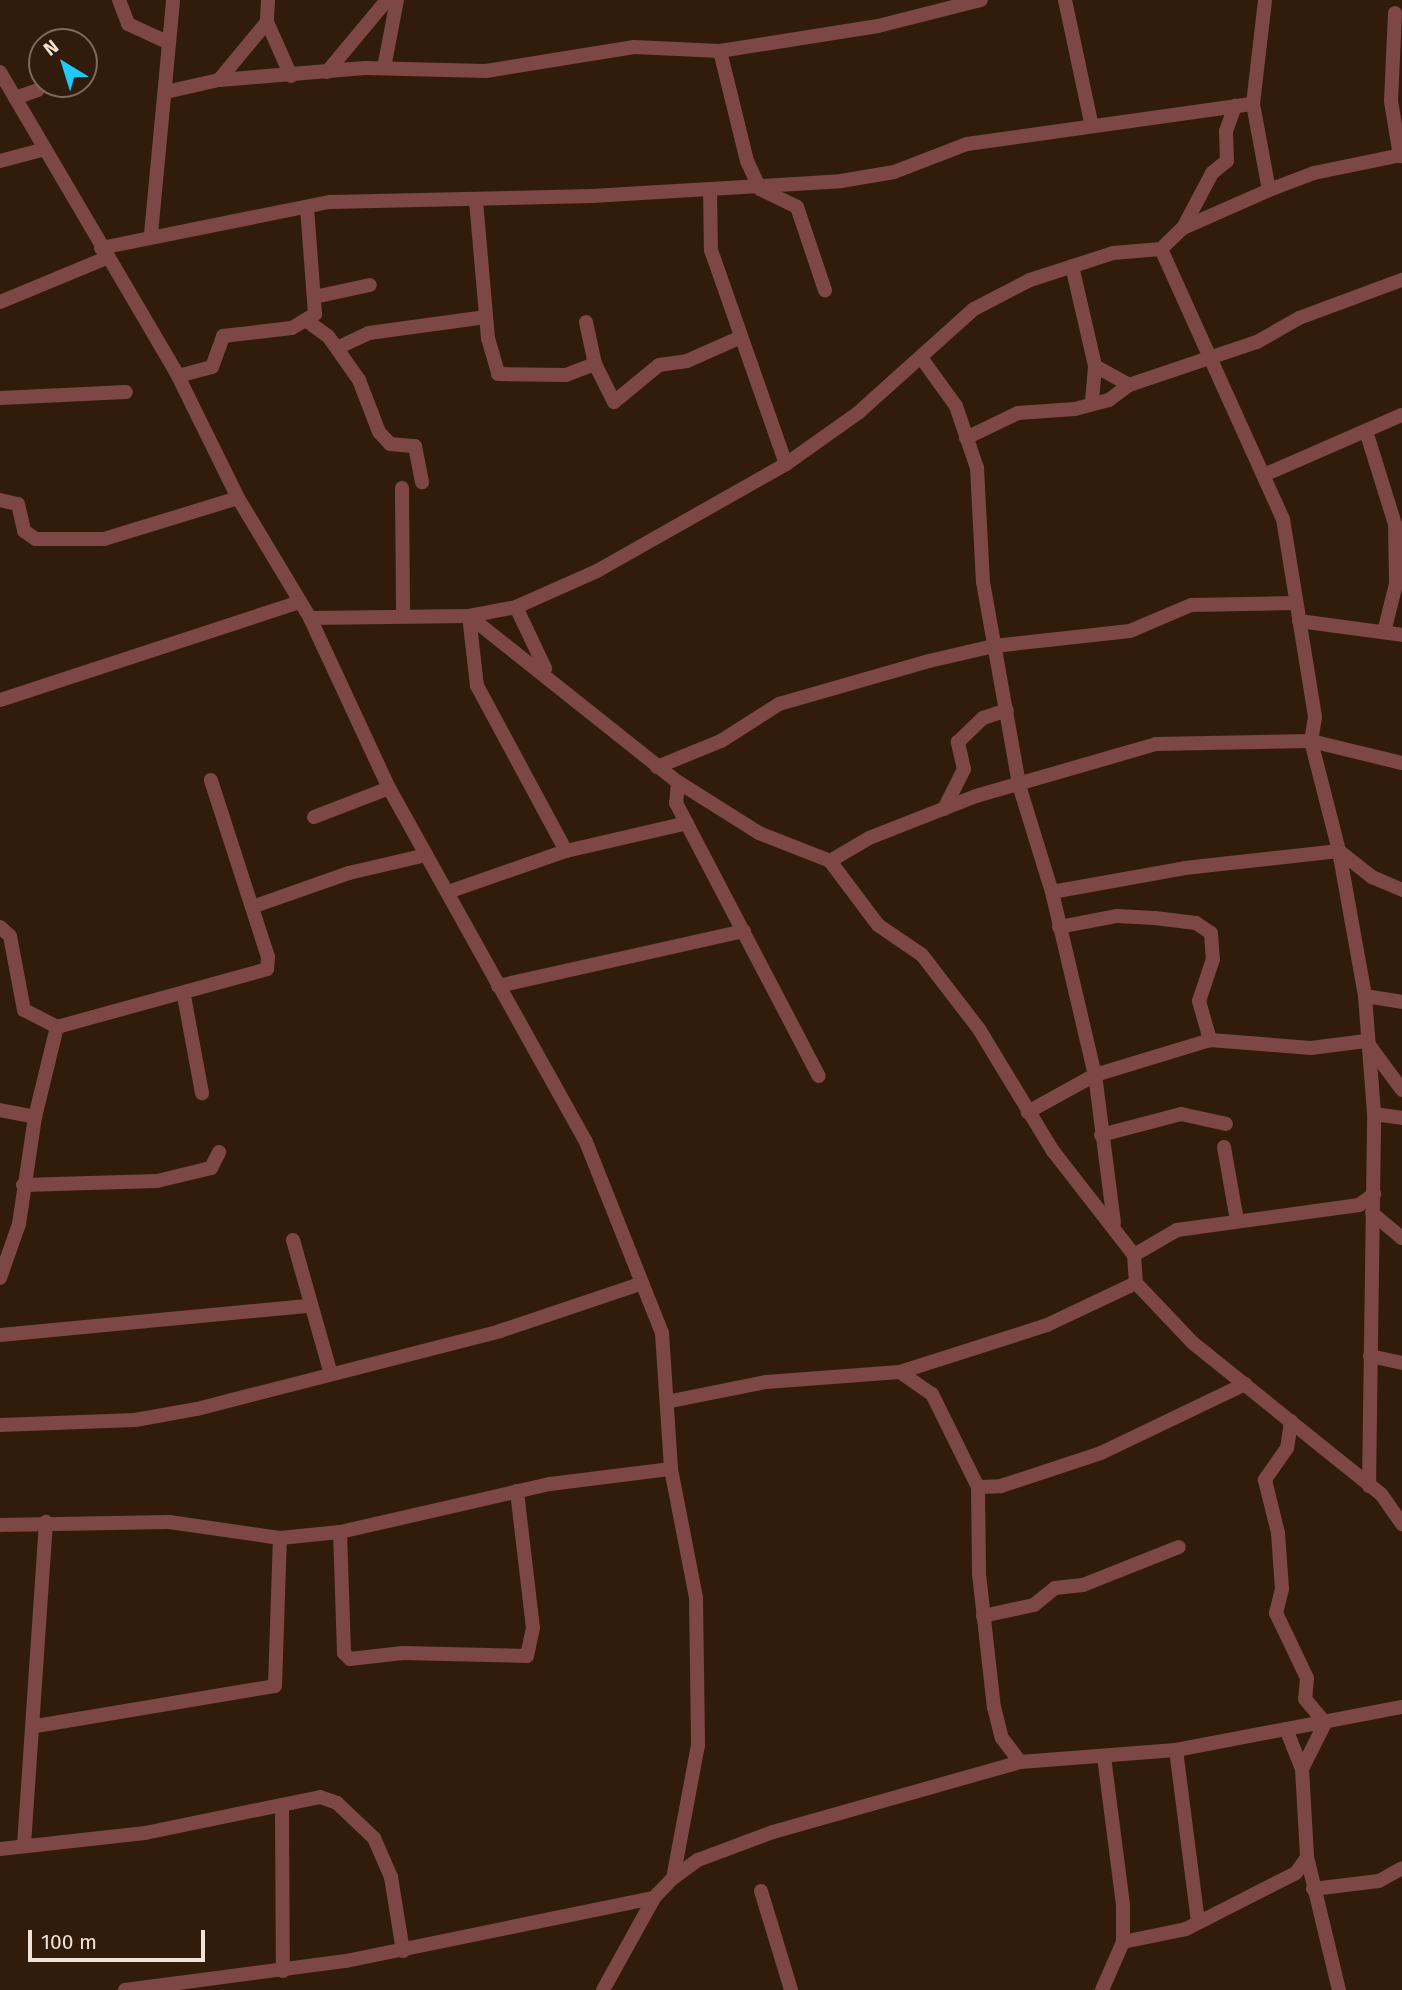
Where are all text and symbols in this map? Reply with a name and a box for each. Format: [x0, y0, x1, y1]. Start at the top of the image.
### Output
north arrow [28, 28, 98, 98]
text: N [39, 35, 63, 61]
scale bar [32, 1916, 208, 1960]
text: 100 m [41, 1929, 97, 1955]

